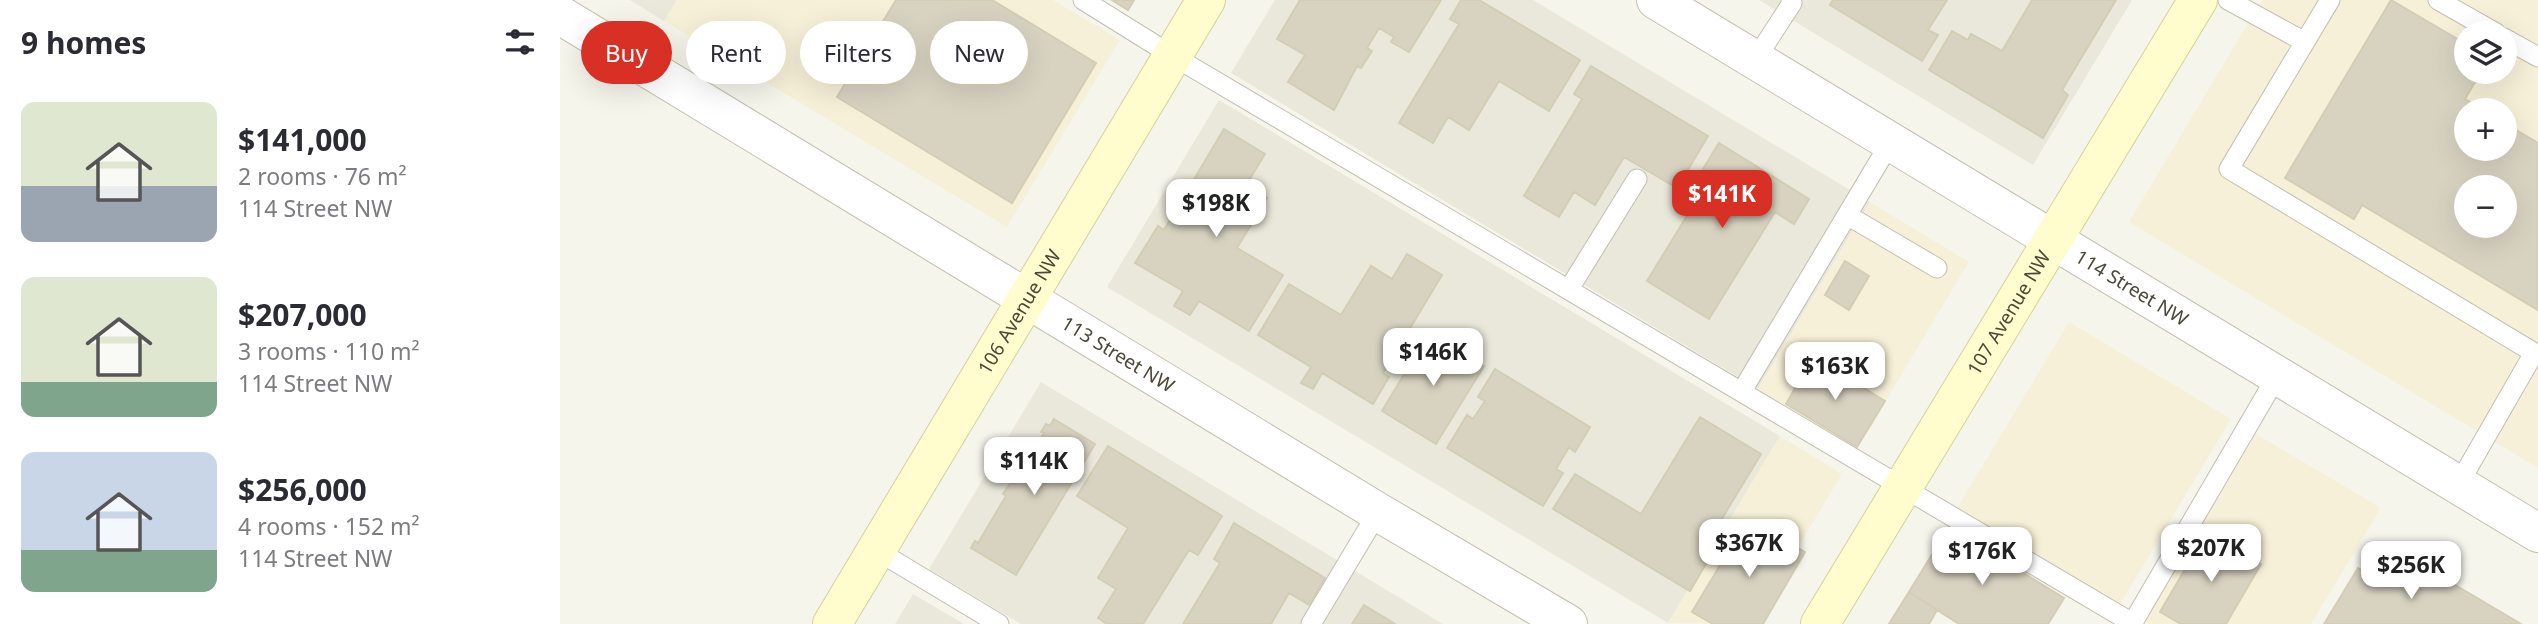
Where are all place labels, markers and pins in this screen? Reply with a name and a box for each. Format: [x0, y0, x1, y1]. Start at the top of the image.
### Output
pin: $141K [1673, 170, 1771, 230]
pin: $198K [1167, 180, 1265, 239]
pin: $146K [1384, 328, 1482, 388]
pin: $163K [1786, 342, 1884, 402]
pin: $114K [985, 438, 1083, 497]
pin: $367K [1700, 520, 1798, 579]
pin: $207K [2162, 524, 2260, 584]
pin: $176K [1933, 528, 2031, 587]
pin: $256K [2362, 542, 2460, 601]

